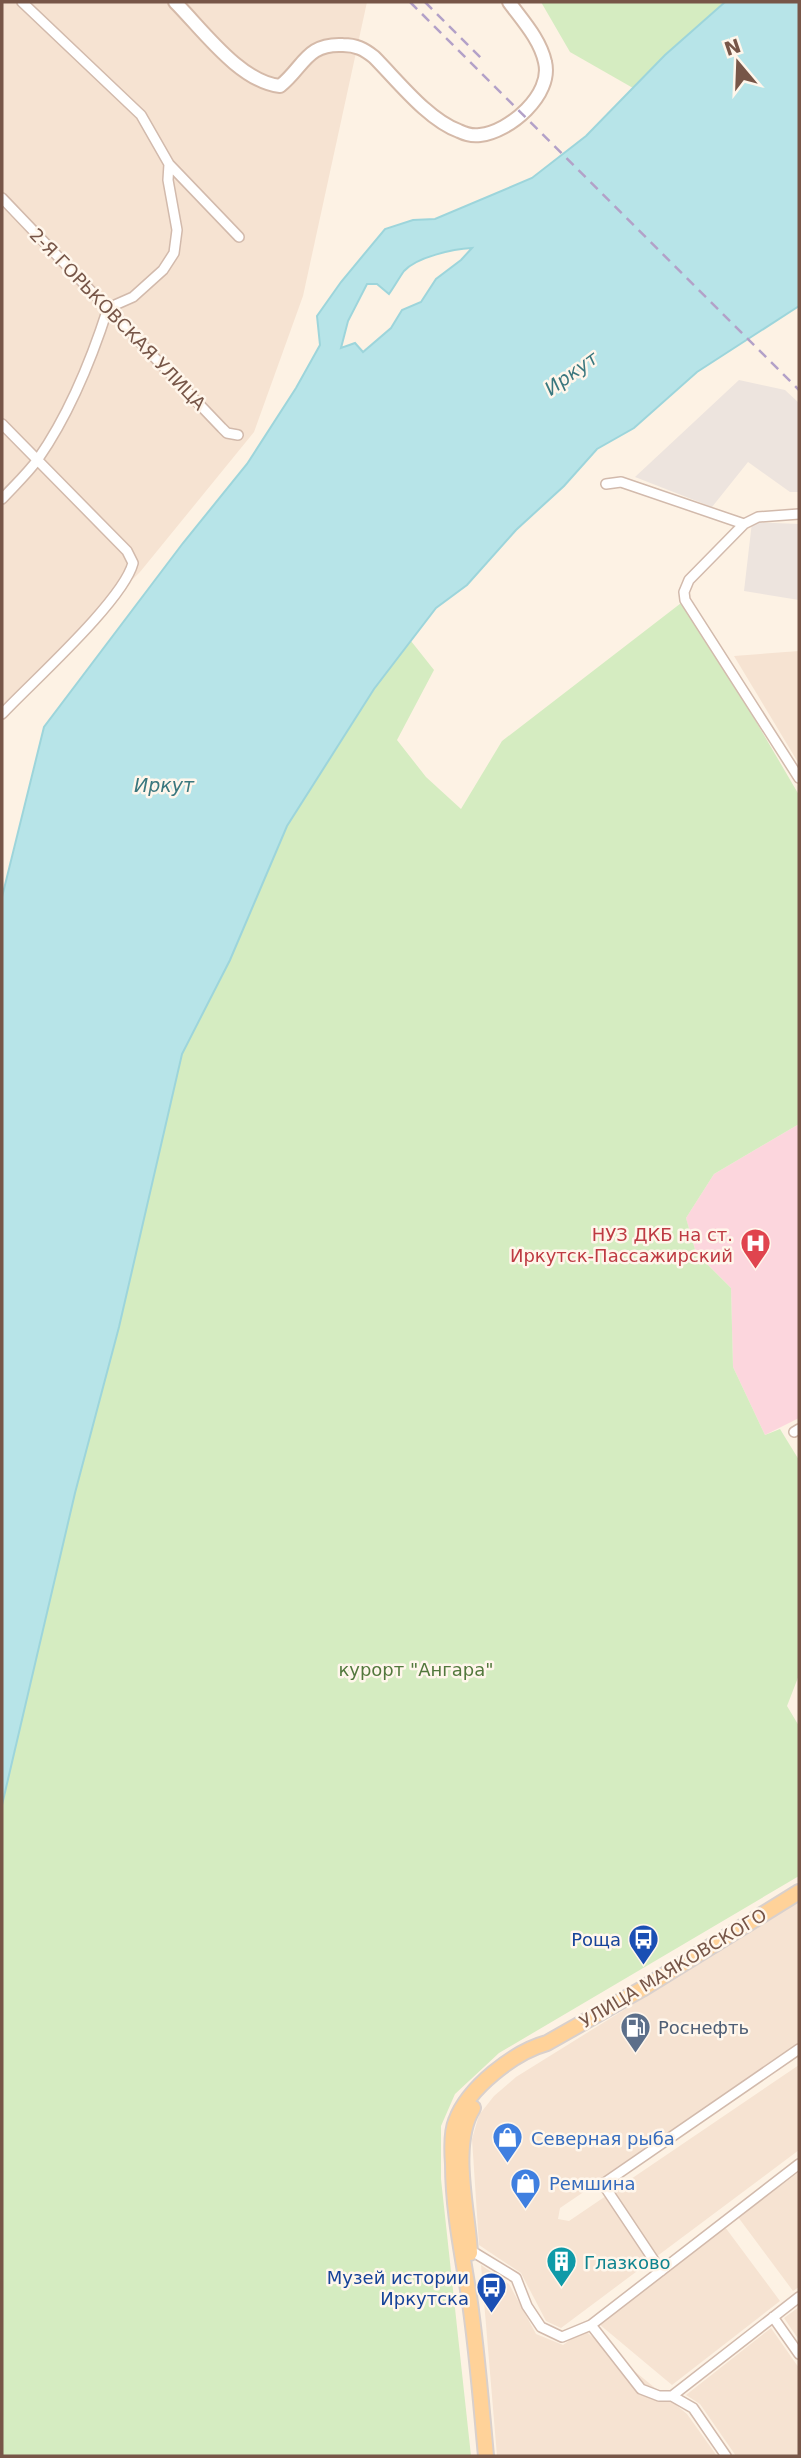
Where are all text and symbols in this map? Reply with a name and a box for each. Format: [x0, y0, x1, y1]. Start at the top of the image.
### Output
north arrow [703, 28, 773, 98]
text: N [721, 34, 744, 60]
street label: 2-Я ГОРЬКОВСКАЯ УЛИЦА [26, 224, 211, 415]
water label: Иркут [540, 346, 603, 400]
water label: Иркут [134, 774, 195, 796]
place label: НУЗ ДКБ на ст. Иркутск-Пассажирский [510, 1224, 733, 1266]
hospital icon: НУЗ ДКБ на ст. Иркутск-Пассажирский [739, 1227, 773, 1271]
park label: курорт "Ангара" [338, 1659, 494, 1680]
street label: УЛИЦА МАЯКОВСКОГО [576, 1904, 770, 2032]
bus stop icon: Роща [627, 1922, 661, 1966]
place label: Роща [571, 1929, 621, 1950]
fuel station icon: Роснефть [618, 2010, 652, 2054]
place label: Роснефть [658, 2017, 749, 2038]
shop icon: Северная рыба [491, 2121, 525, 2165]
place label: Северная рыба [531, 2128, 675, 2149]
shop icon: Ремшина [509, 2166, 543, 2210]
place label: Ремшина [549, 2173, 635, 2194]
building icon: Глазково [544, 2245, 578, 2289]
place label: Глазково [584, 2252, 671, 2273]
place label: Музей истории Иркутска [327, 2267, 469, 2309]
bus stop icon: Музей истории Иркутска [475, 2270, 509, 2314]

